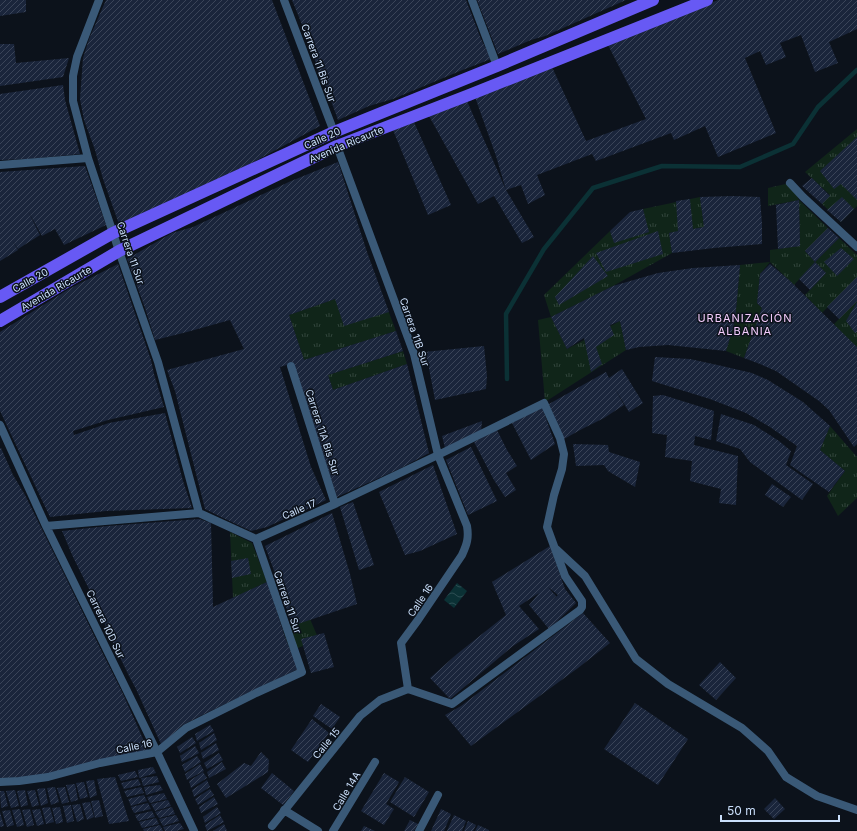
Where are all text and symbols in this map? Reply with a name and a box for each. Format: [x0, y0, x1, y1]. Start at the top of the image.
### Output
street label: Carrera 11 Bis Sur [299, 22, 339, 104]
street label: Avenida Ricaurte [307, 123, 385, 165]
street label: Calle 20 [302, 125, 342, 151]
street label: Carrera 11 Sur [115, 220, 147, 286]
street label: Avenida Ricaurte [19, 263, 94, 313]
street label: Calle 20 [10, 265, 50, 295]
street label: Carrera 11B Sur [398, 296, 432, 368]
district label: URBANIZACIÓN ALBANIA [697, 311, 793, 338]
street label: Carrera 11A Bis Sur [303, 388, 343, 477]
street label: Calle 17 [280, 496, 318, 522]
street label: Carrera 11 Sur [272, 569, 304, 635]
street label: Calle 16 [405, 581, 435, 619]
street label: Carrera 10D Sur [84, 588, 128, 661]
street label: Calle 15 [310, 725, 342, 761]
street label: Calle 16 [115, 736, 153, 756]
street label: Calle 14A [330, 769, 362, 813]
scale bar [721, 797, 839, 823]
text: 50 m [727, 803, 756, 818]

